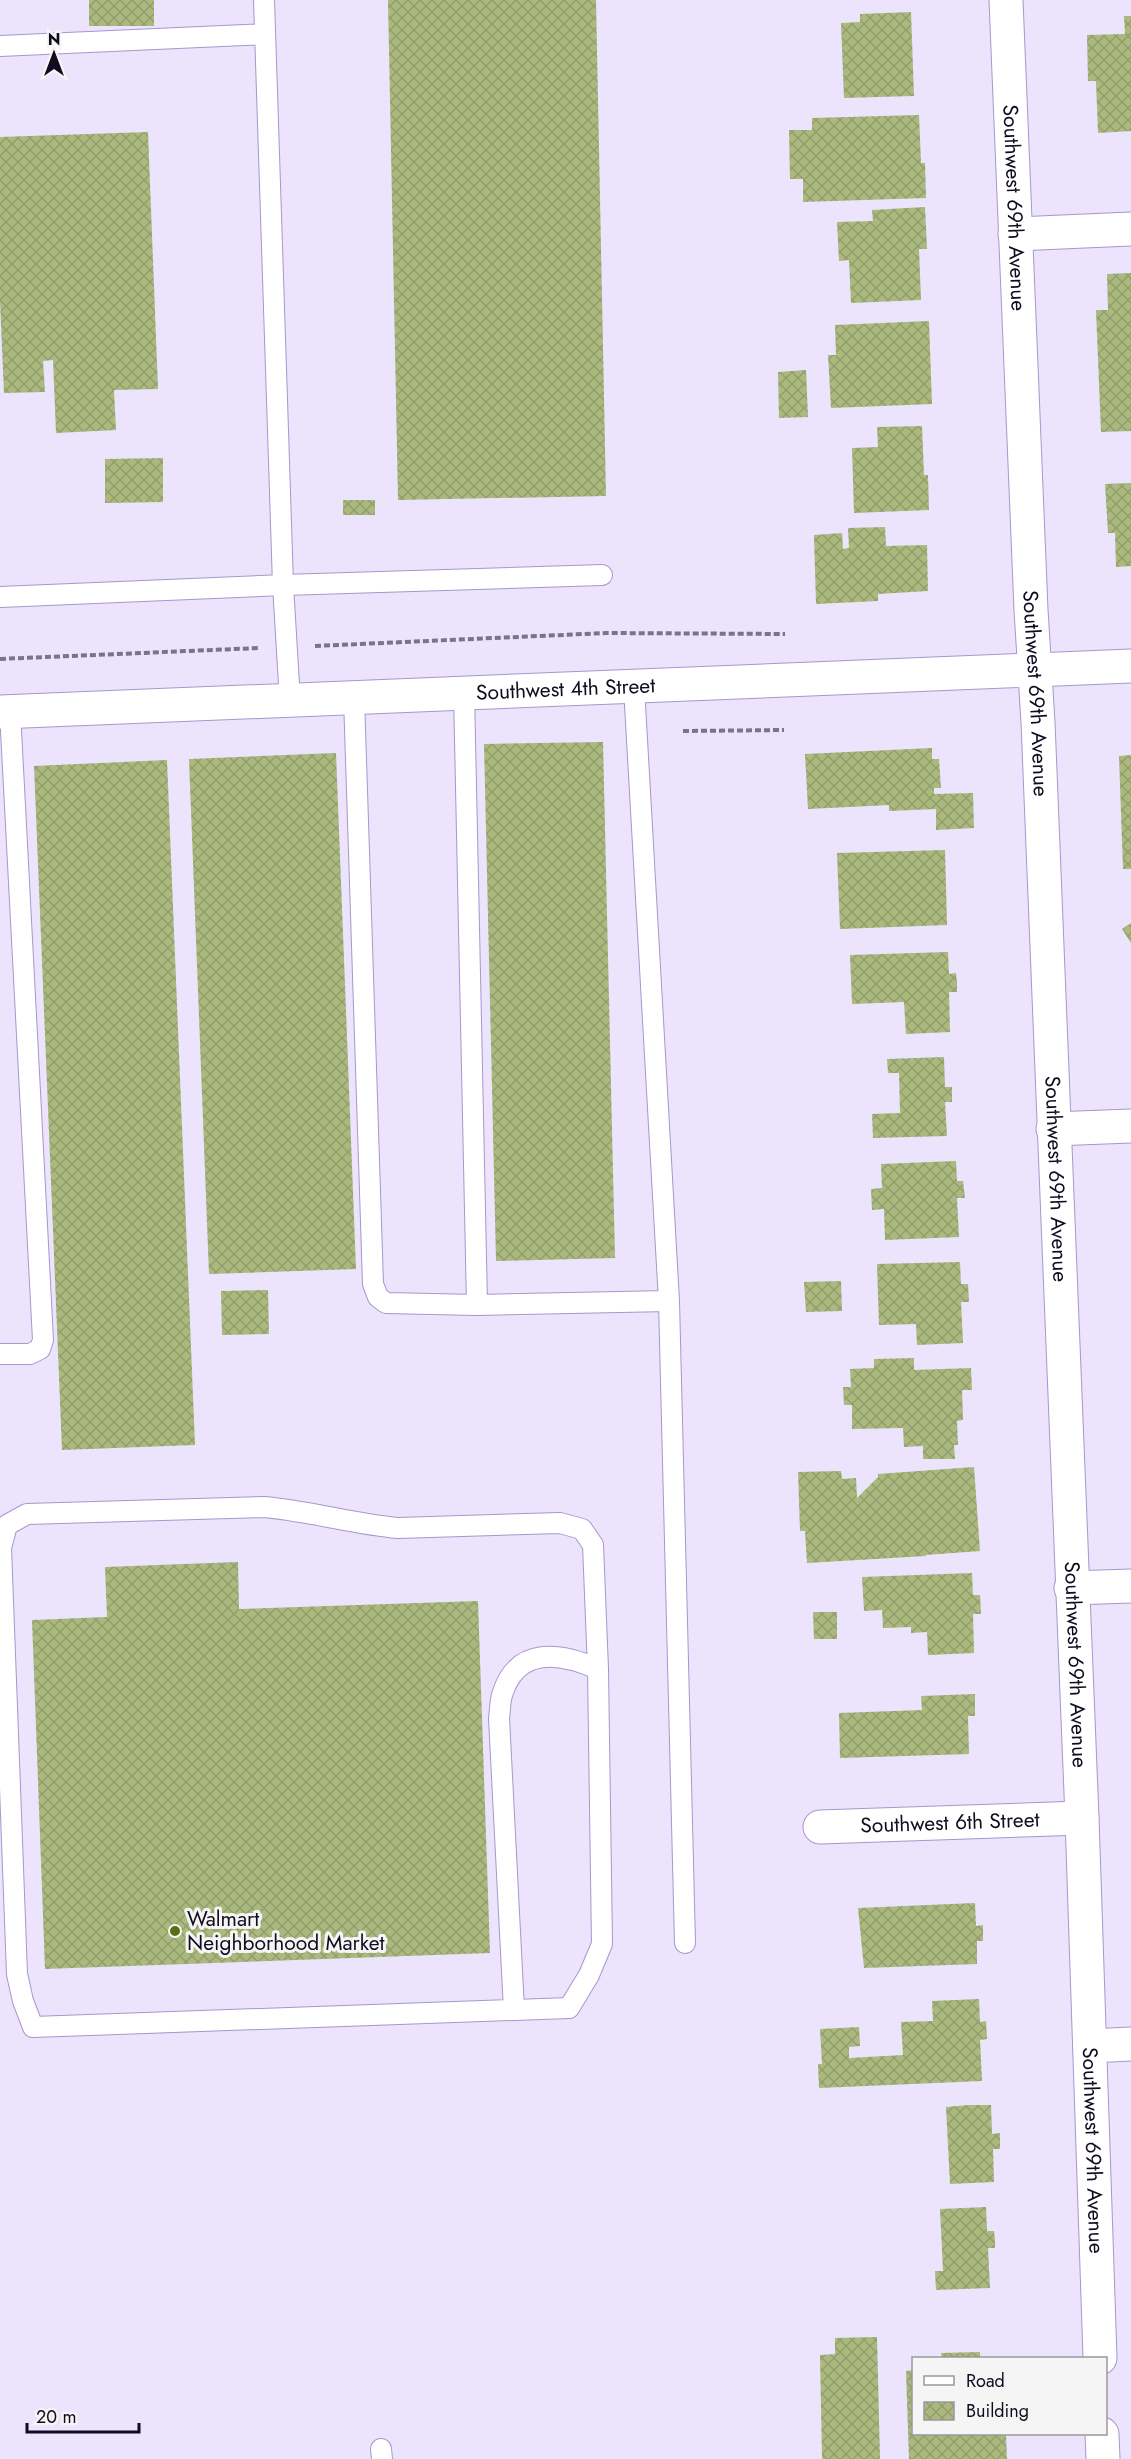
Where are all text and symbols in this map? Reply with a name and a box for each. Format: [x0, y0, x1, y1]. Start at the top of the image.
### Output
north arrow [24, 24, 84, 84]
text: N [48, 28, 60, 51]
street label: Southwest 69th Avenue [995, 104, 1034, 312]
street label: Southwest 69th Avenue [1015, 590, 1056, 797]
street label: Southwest 4th Street [475, 670, 656, 708]
street label: Southwest 69th Avenue [1037, 1075, 1075, 1283]
street label: Southwest 69th Avenue [1057, 1561, 1095, 1769]
street label: Southwest 6th Street [860, 1804, 1040, 1841]
place label: Walmart Neighborhood Market [187, 1904, 385, 1958]
marker: Walmart Neighborhood Market [168, 1924, 182, 1938]
street label: Southwest 69th Avenue [1075, 2046, 1112, 2254]
legend [912, 2357, 1107, 2435]
text: Road [966, 2368, 1005, 2394]
scale bar [27, 2396, 140, 2434]
text: Building [966, 2398, 1029, 2424]
text: 20 m [36, 2404, 76, 2430]

